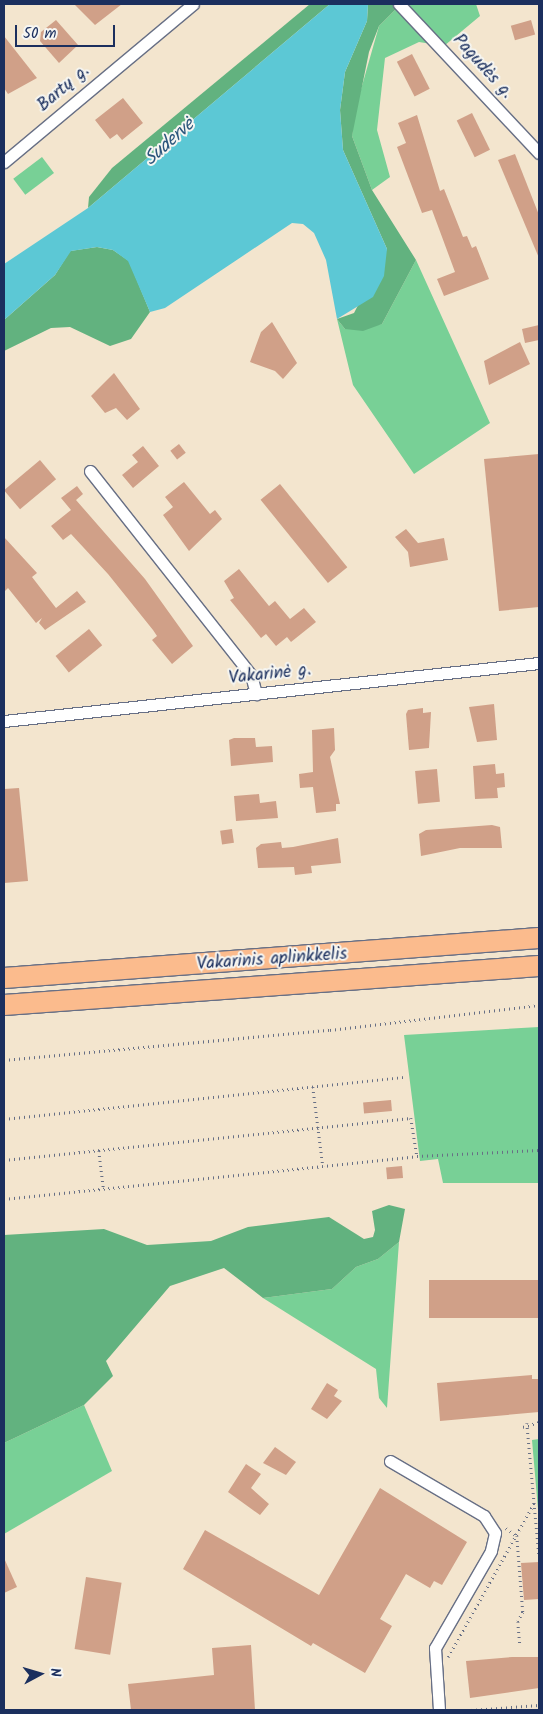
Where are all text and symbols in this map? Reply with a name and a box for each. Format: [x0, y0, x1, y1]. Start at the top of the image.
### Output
scale bar [18, 15, 118, 47]
text: 50 m [23, 22, 57, 46]
street label: Pagudės g. [447, 30, 517, 104]
street label: Bartų g. [34, 61, 94, 117]
water label: Sudervė [140, 114, 200, 172]
street label: Vakarinė g. [228, 660, 312, 690]
street label: Vakarinis aplinkkelis [196, 944, 348, 976]
north arrow [15, 1649, 65, 1699]
text: N [44, 1667, 66, 1678]

